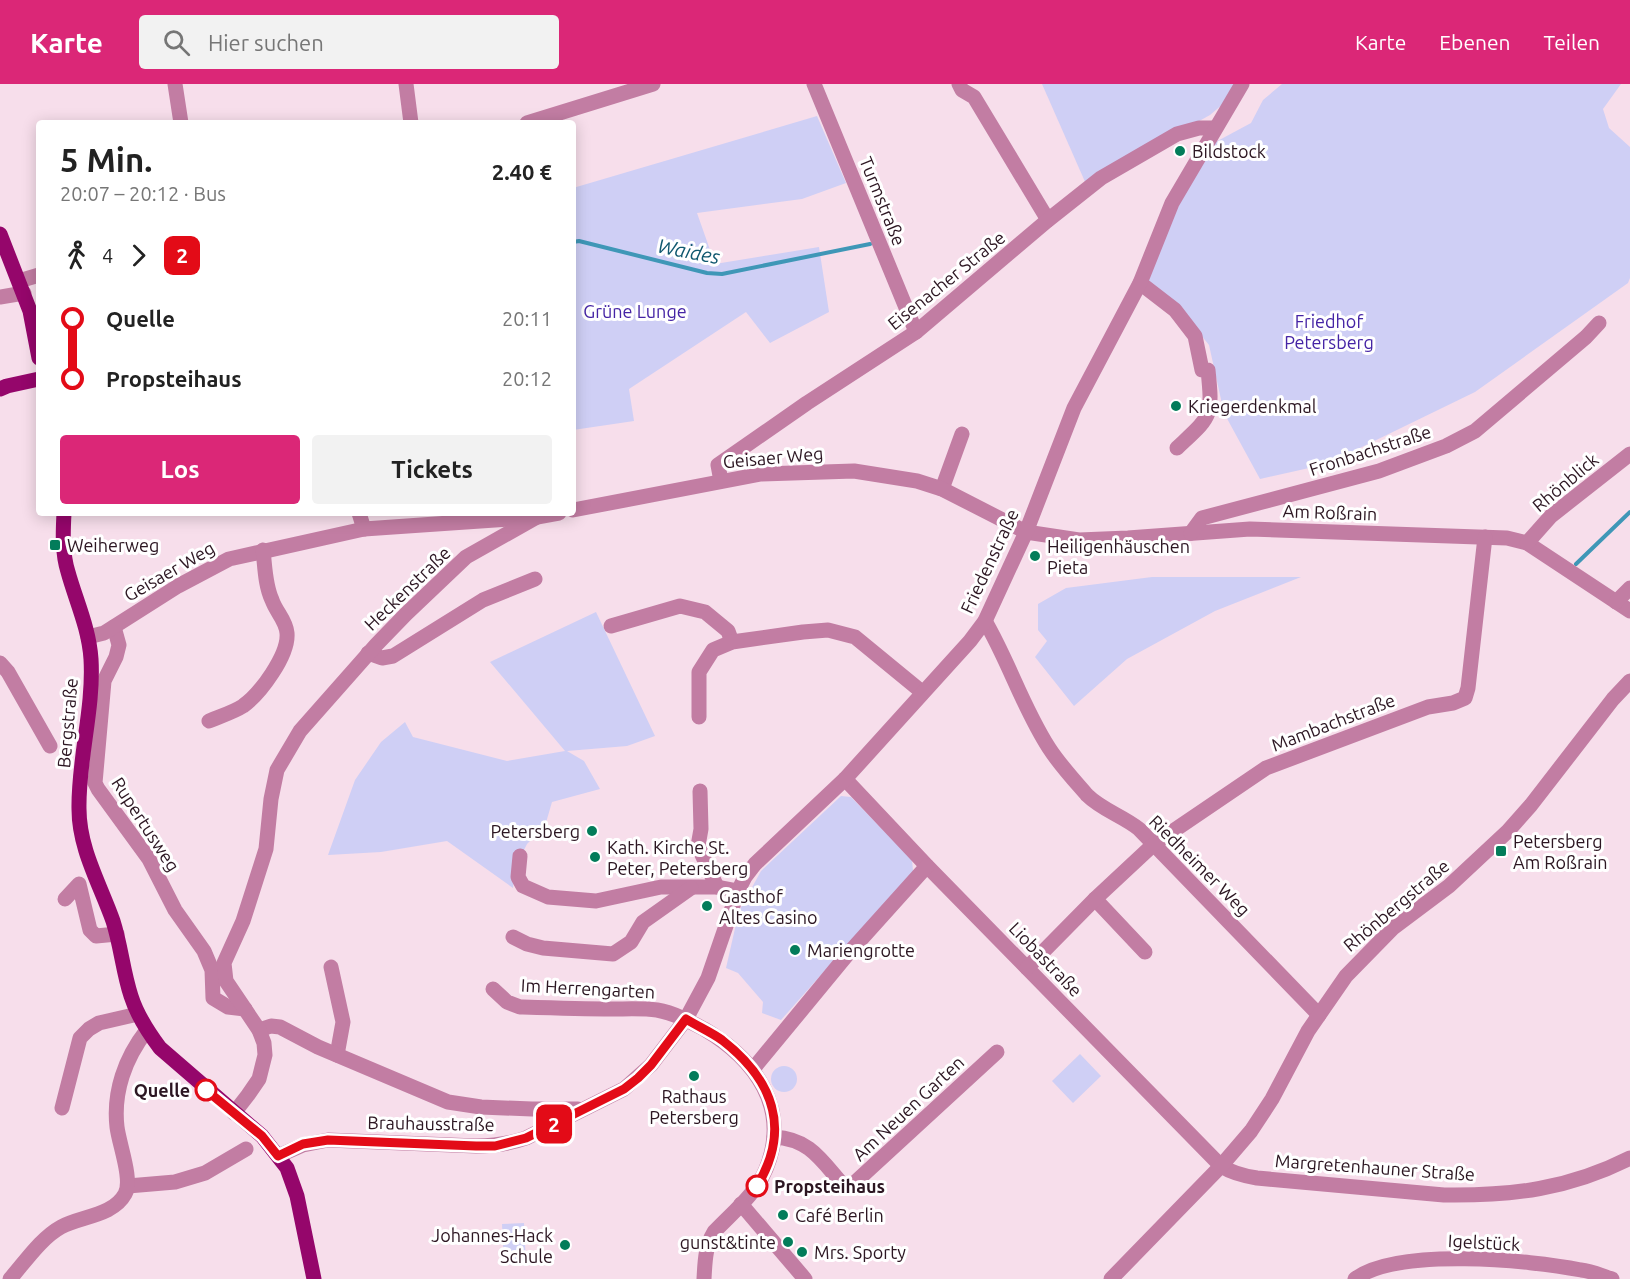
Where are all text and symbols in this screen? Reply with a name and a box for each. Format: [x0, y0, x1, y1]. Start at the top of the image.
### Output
search box [139, 15, 559, 69]
icon: search [160, 26, 193, 59]
text: Karte [30, 27, 103, 58]
text: Hier suchen [208, 30, 324, 55]
text: Karte [1355, 30, 1406, 54]
text: Ebenen [1439, 30, 1511, 54]
text: Teilen [1544, 30, 1600, 54]
text: 5 Min. [60, 141, 152, 178]
place label: Bildstock [1192, 141, 1266, 161]
marker: Bildstock [1173, 144, 1187, 158]
street label: Turmstraße [856, 154, 910, 248]
text: 2.40 € [492, 159, 552, 184]
text: 20:07 – 20:12 · Bus [60, 182, 226, 205]
street label: Eisenacher Straße [884, 227, 1008, 333]
water label: Waides [656, 234, 723, 268]
icon: walk [60, 239, 93, 272]
icon: forward [122, 239, 155, 272]
text: 2 [176, 243, 188, 267]
text: 4 [102, 244, 113, 267]
park label: Grüne Lunge [583, 301, 687, 321]
text: Quelle [106, 306, 175, 331]
text: 20:11 [502, 307, 552, 330]
park label: Friedhof Petersberg [1284, 311, 1374, 352]
text: Propsteihaus [106, 366, 242, 391]
text: 20:12 [502, 367, 552, 390]
place label: Kriegerdenkmal [1188, 396, 1317, 416]
marker: Kriegerdenkmal [1169, 399, 1183, 413]
street label: Fronbachstraße [1307, 421, 1433, 479]
button: Los [60, 435, 300, 504]
button: Tickets [312, 435, 552, 504]
street label: Geisaer Weg [722, 443, 824, 471]
street label: Rhönblick [1528, 449, 1602, 515]
street label: Am Roßrain [1282, 500, 1378, 524]
street label: Friedenstraße [956, 506, 1022, 616]
place label: Weiherweg [67, 535, 159, 555]
place label: Heiligenhäuschen Pieta [1047, 536, 1190, 577]
street label: Geisaer Weg [120, 537, 218, 605]
marker: Weiherweg [48, 538, 62, 552]
street label: Heckenstraße [360, 542, 454, 634]
marker: Heiligenhäuschen Pieta [1028, 549, 1042, 563]
street label: Bergstraße [53, 677, 81, 769]
street label: Mambachstraße [1268, 689, 1398, 755]
street label: Rupertusweg [108, 773, 184, 875]
street label: Riedheimer Weg [1146, 811, 1254, 919]
place label: Petersberg [490, 821, 580, 841]
marker: Petersberg [585, 824, 599, 838]
place label: Petersberg Am Roßrain [1513, 831, 1608, 872]
place label: Kath. Kirche St. Peter, Petersberg [607, 837, 748, 878]
marker: Petersberg Am Roßrain [1494, 844, 1508, 858]
marker: Kath. Kirche St. Peter, Petersberg [588, 850, 602, 864]
street label: Rhönbergstraße [1339, 855, 1453, 955]
place label: Gasthof Altes Casino [719, 886, 818, 927]
marker: Gasthof Altes Casino [700, 899, 714, 913]
street label: Liobastraße [1006, 918, 1086, 1000]
place label: Mariengrotte [807, 940, 915, 960]
marker: Mariengrotte [788, 943, 802, 957]
street label: Im Herrengarten [520, 975, 656, 1001]
street label: Am Neuen Garten [849, 1052, 967, 1164]
marker: Rathaus Petersberg [687, 1069, 701, 1083]
marker: Quelle [195, 1079, 217, 1101]
place label: Quelle [134, 1080, 190, 1100]
place label: Rathaus Petersberg [649, 1086, 739, 1127]
line badge: 2 [534, 1104, 574, 1144]
street label: Brauhausstraße [367, 1112, 495, 1134]
text: 2 [548, 1112, 560, 1136]
street label: Margretenhauner Straße [1274, 1150, 1476, 1184]
marker: Propsteihaus [746, 1175, 768, 1197]
place label: Propsteihaus [774, 1176, 885, 1196]
place label: Café Berlin [795, 1205, 884, 1225]
marker: Café Berlin [776, 1208, 790, 1222]
place label: Johannes-Hack Schule [431, 1225, 553, 1266]
street label: Igelstück [1447, 1230, 1521, 1254]
place label: gunst&tinte [680, 1232, 776, 1252]
marker: gunst&tinte [781, 1235, 795, 1249]
marker: Johannes-Hack Schule [558, 1238, 572, 1252]
place label: Mrs. Sporty [814, 1242, 906, 1262]
marker: Mrs. Sporty [795, 1245, 809, 1259]

